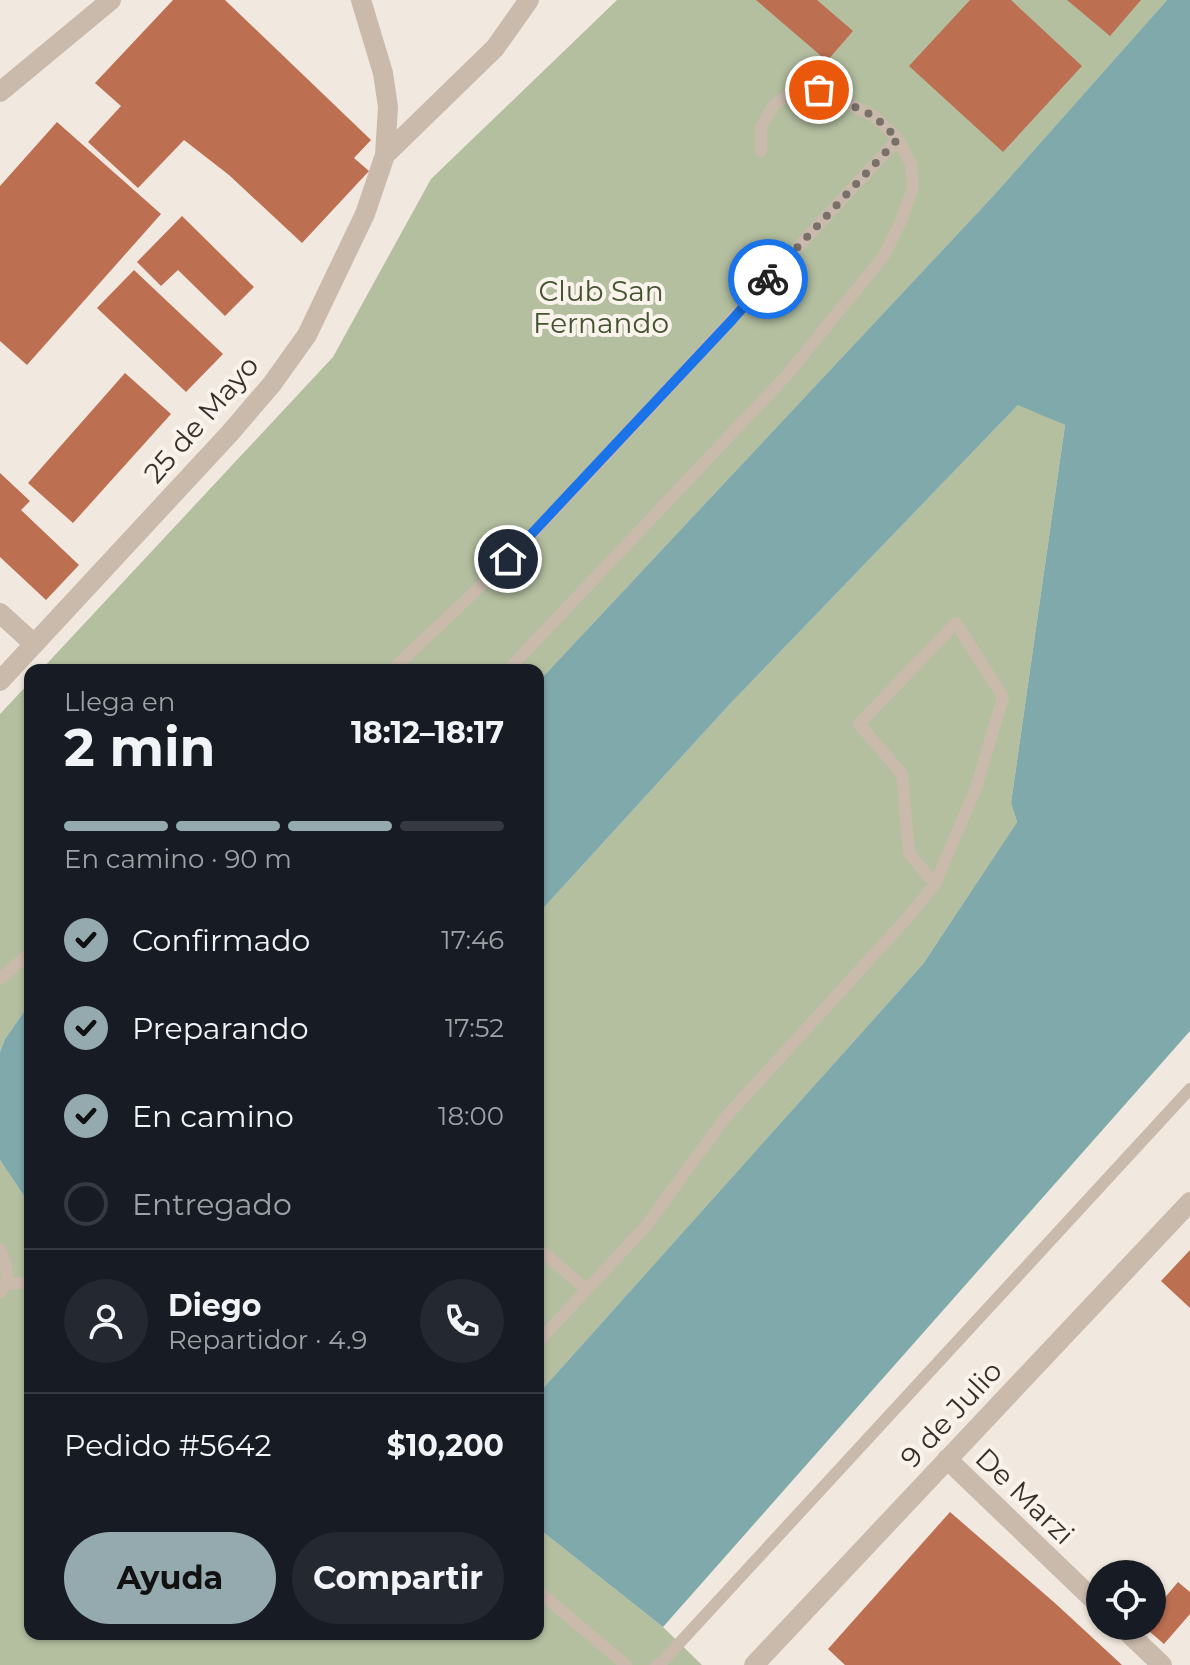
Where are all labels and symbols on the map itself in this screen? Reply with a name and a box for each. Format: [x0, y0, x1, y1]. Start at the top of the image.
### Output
pin [785, 56, 853, 124]
courier [728, 239, 808, 319]
park label: Club San Fernando [533, 274, 669, 340]
street label: 25 de Mayo [137, 348, 265, 490]
pin [474, 525, 542, 593]
street label: 9 de Julio [893, 1354, 1009, 1474]
street label: De Marzi [969, 1441, 1081, 1551]

